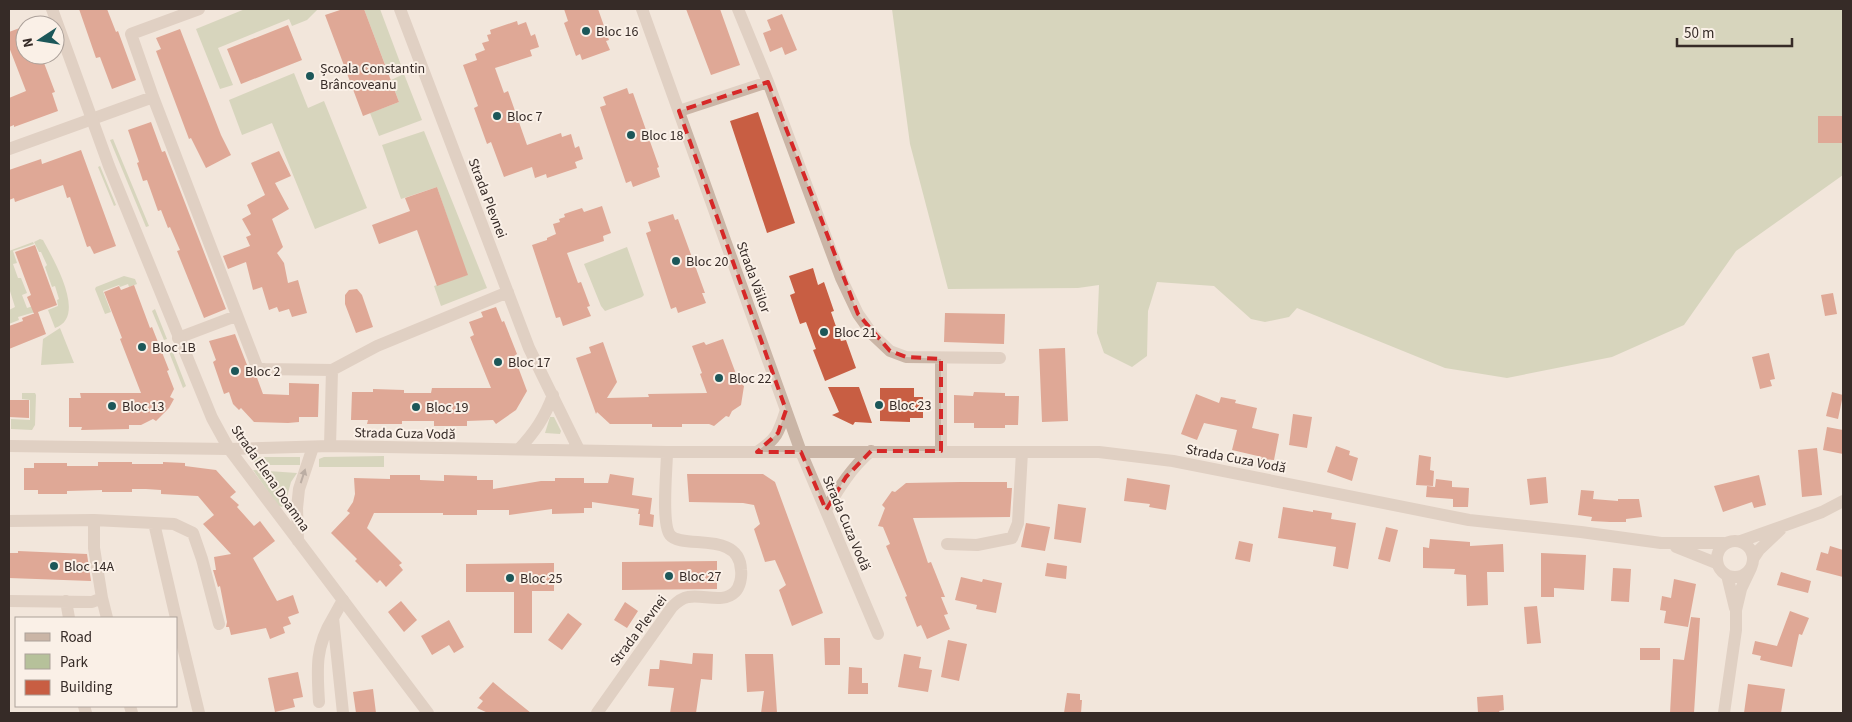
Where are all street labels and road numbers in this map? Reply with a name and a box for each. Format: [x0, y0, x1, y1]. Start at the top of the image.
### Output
street label: Strada Plevnei [463, 155, 511, 241]
street label: Strada Văilor [731, 239, 775, 316]
street label: Strada Elena Doamna [226, 421, 314, 536]
street label: Strada Cuza Vodă [354, 423, 456, 445]
street label: Strada Cuza Vodă [1184, 439, 1288, 478]
street label: Strada Cuza Vodă [817, 473, 875, 574]
street label: Strada Plevnei [605, 591, 672, 670]

